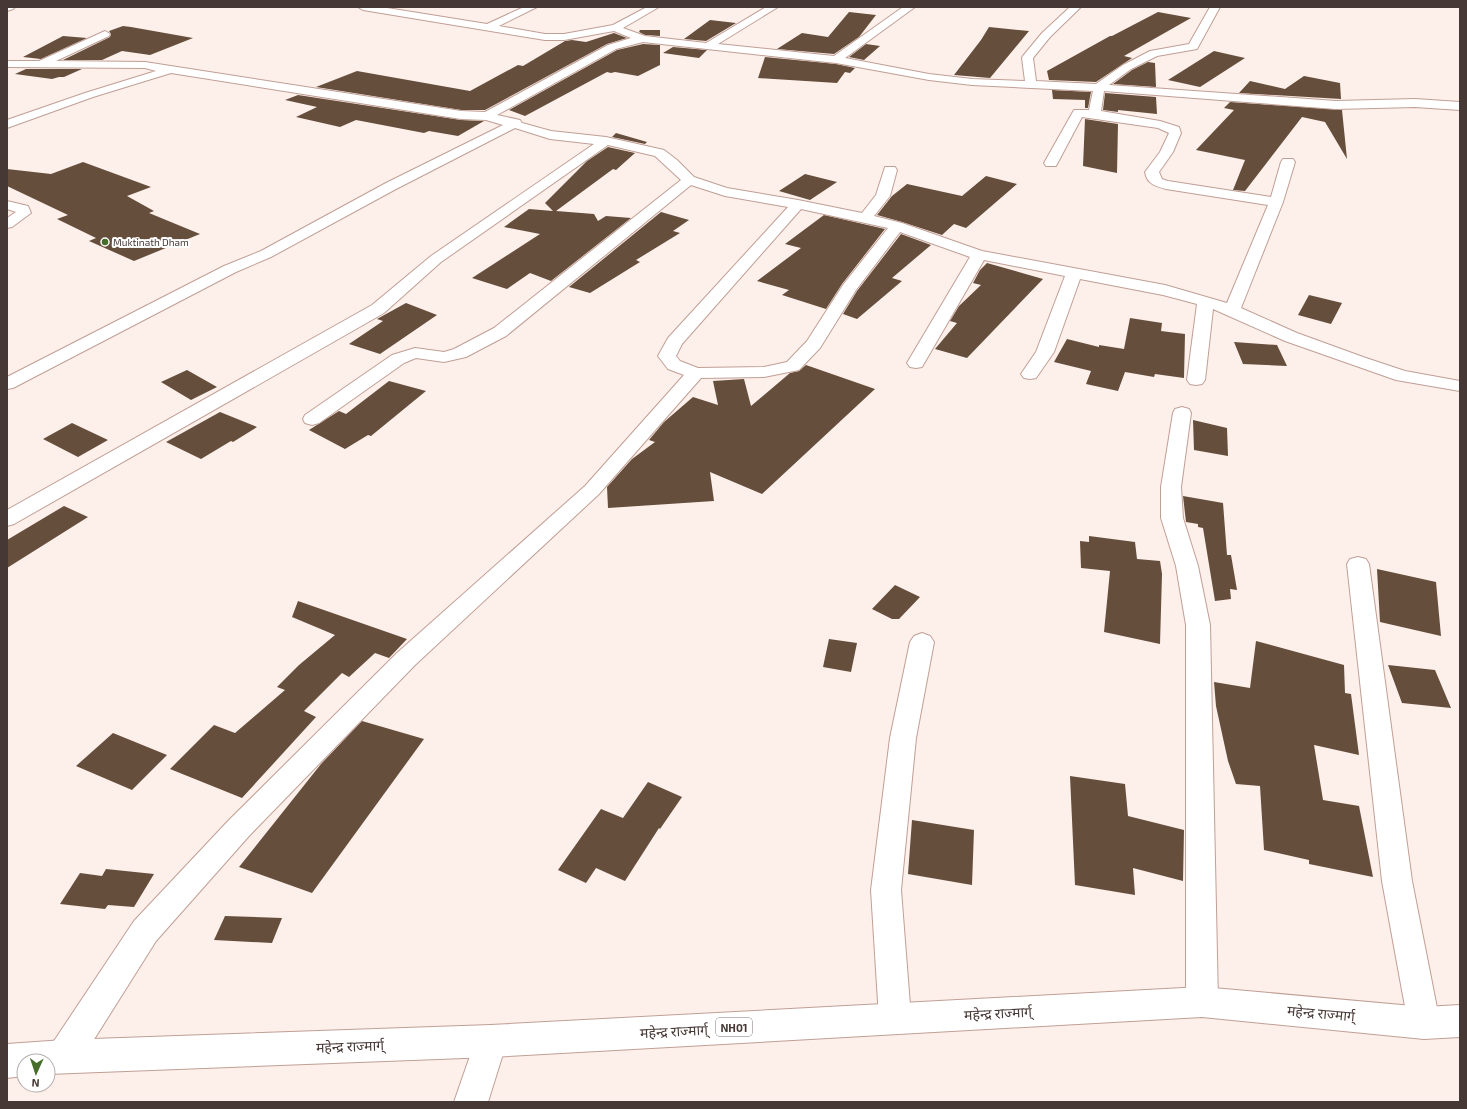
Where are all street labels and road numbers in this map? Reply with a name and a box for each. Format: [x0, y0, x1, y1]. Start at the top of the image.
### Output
street label: महेन्द्र राज्मार्ग् [1286, 1002, 1358, 1027]
street label: महेन्द्र राज्मार्ग् [964, 1003, 1034, 1025]
road number: NH01 [716, 1018, 752, 1036]
street label: महेन्द्र राज्मार्ग् [640, 1021, 710, 1043]
street label: महेन्द्र राज्मार्ग् [316, 1036, 386, 1058]

